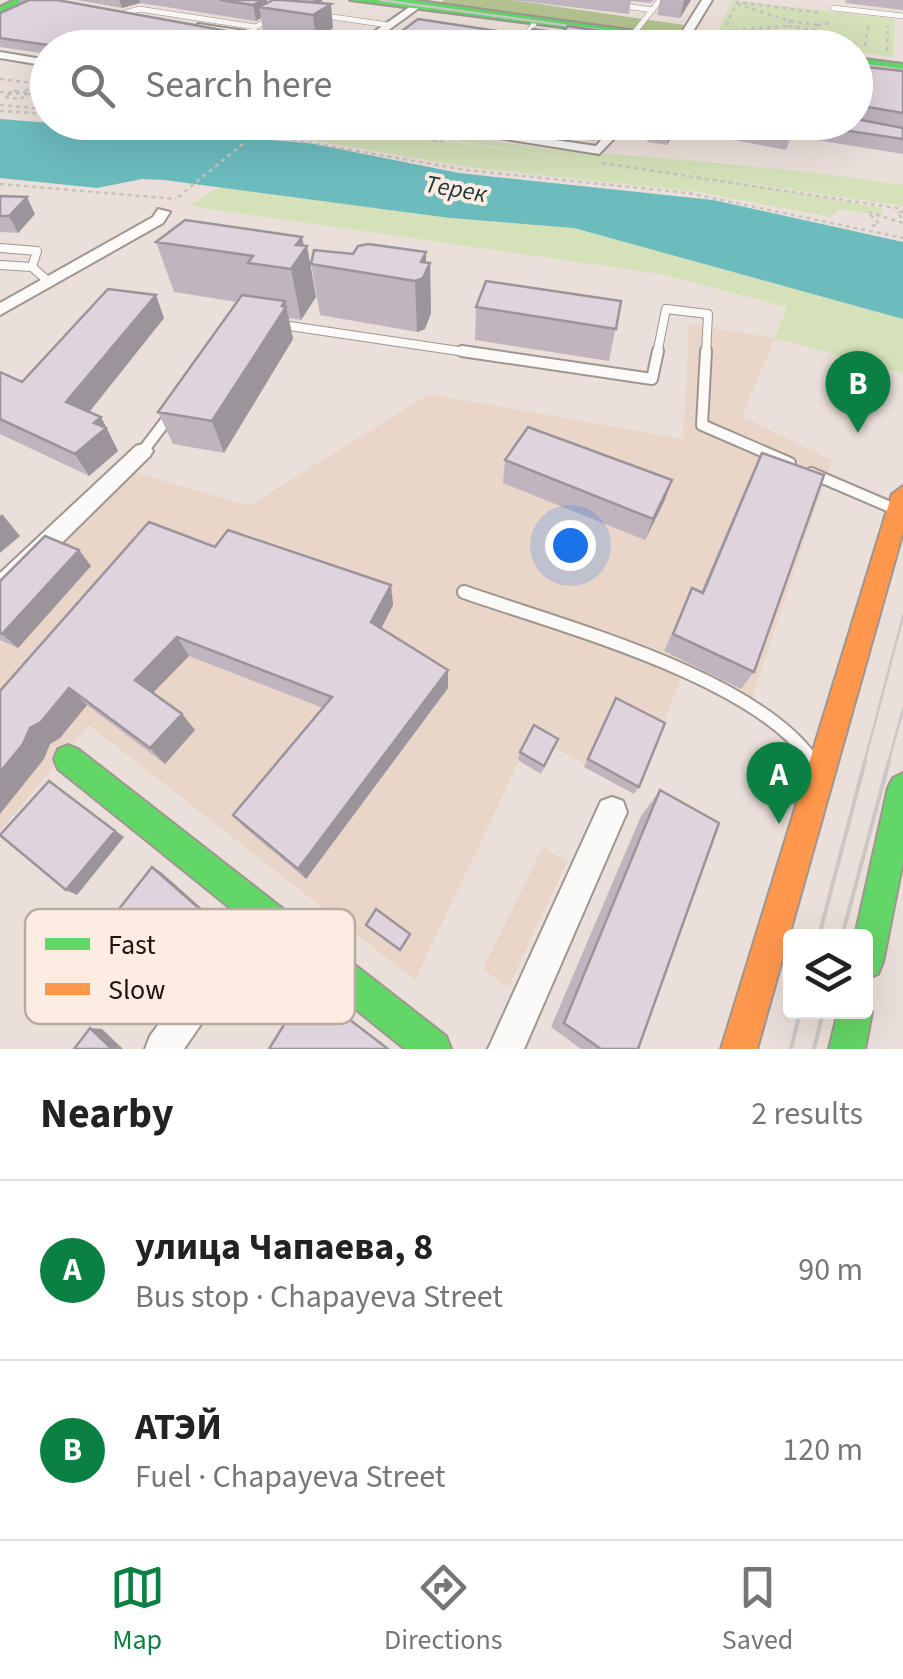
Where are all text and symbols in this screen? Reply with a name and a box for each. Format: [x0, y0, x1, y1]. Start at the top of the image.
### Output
search box [30, 30, 873, 140]
icon: search [65, 58, 120, 113]
text: Search here [145, 58, 332, 112]
water label: Терек [422, 166, 491, 212]
pin: B [826, 350, 890, 433]
your location [545, 520, 596, 571]
pin: A [746, 742, 812, 824]
legend [25, 909, 355, 1024]
text: Fast [108, 925, 156, 965]
map controls [783, 929, 873, 1019]
button: layers [783, 929, 873, 1019]
text: Slow [108, 970, 165, 1010]
text: Nearby [40, 1084, 174, 1144]
text: 2 results [751, 1091, 863, 1137]
text: улица Чапаева, 8 [135, 1220, 433, 1274]
text: A [63, 1247, 82, 1293]
text: 90 m [798, 1247, 863, 1293]
text: Bus stop · Chapayeva Street [135, 1274, 503, 1320]
text: АТЭЙ [135, 1400, 222, 1454]
text: B [63, 1427, 82, 1473]
text: 120 m [782, 1427, 863, 1473]
text: Fuel · Chapayeva Street [135, 1454, 446, 1500]
tab: Map [110, 1560, 165, 1660]
tab: Directions [384, 1560, 503, 1660]
tab: Saved [722, 1560, 793, 1660]

